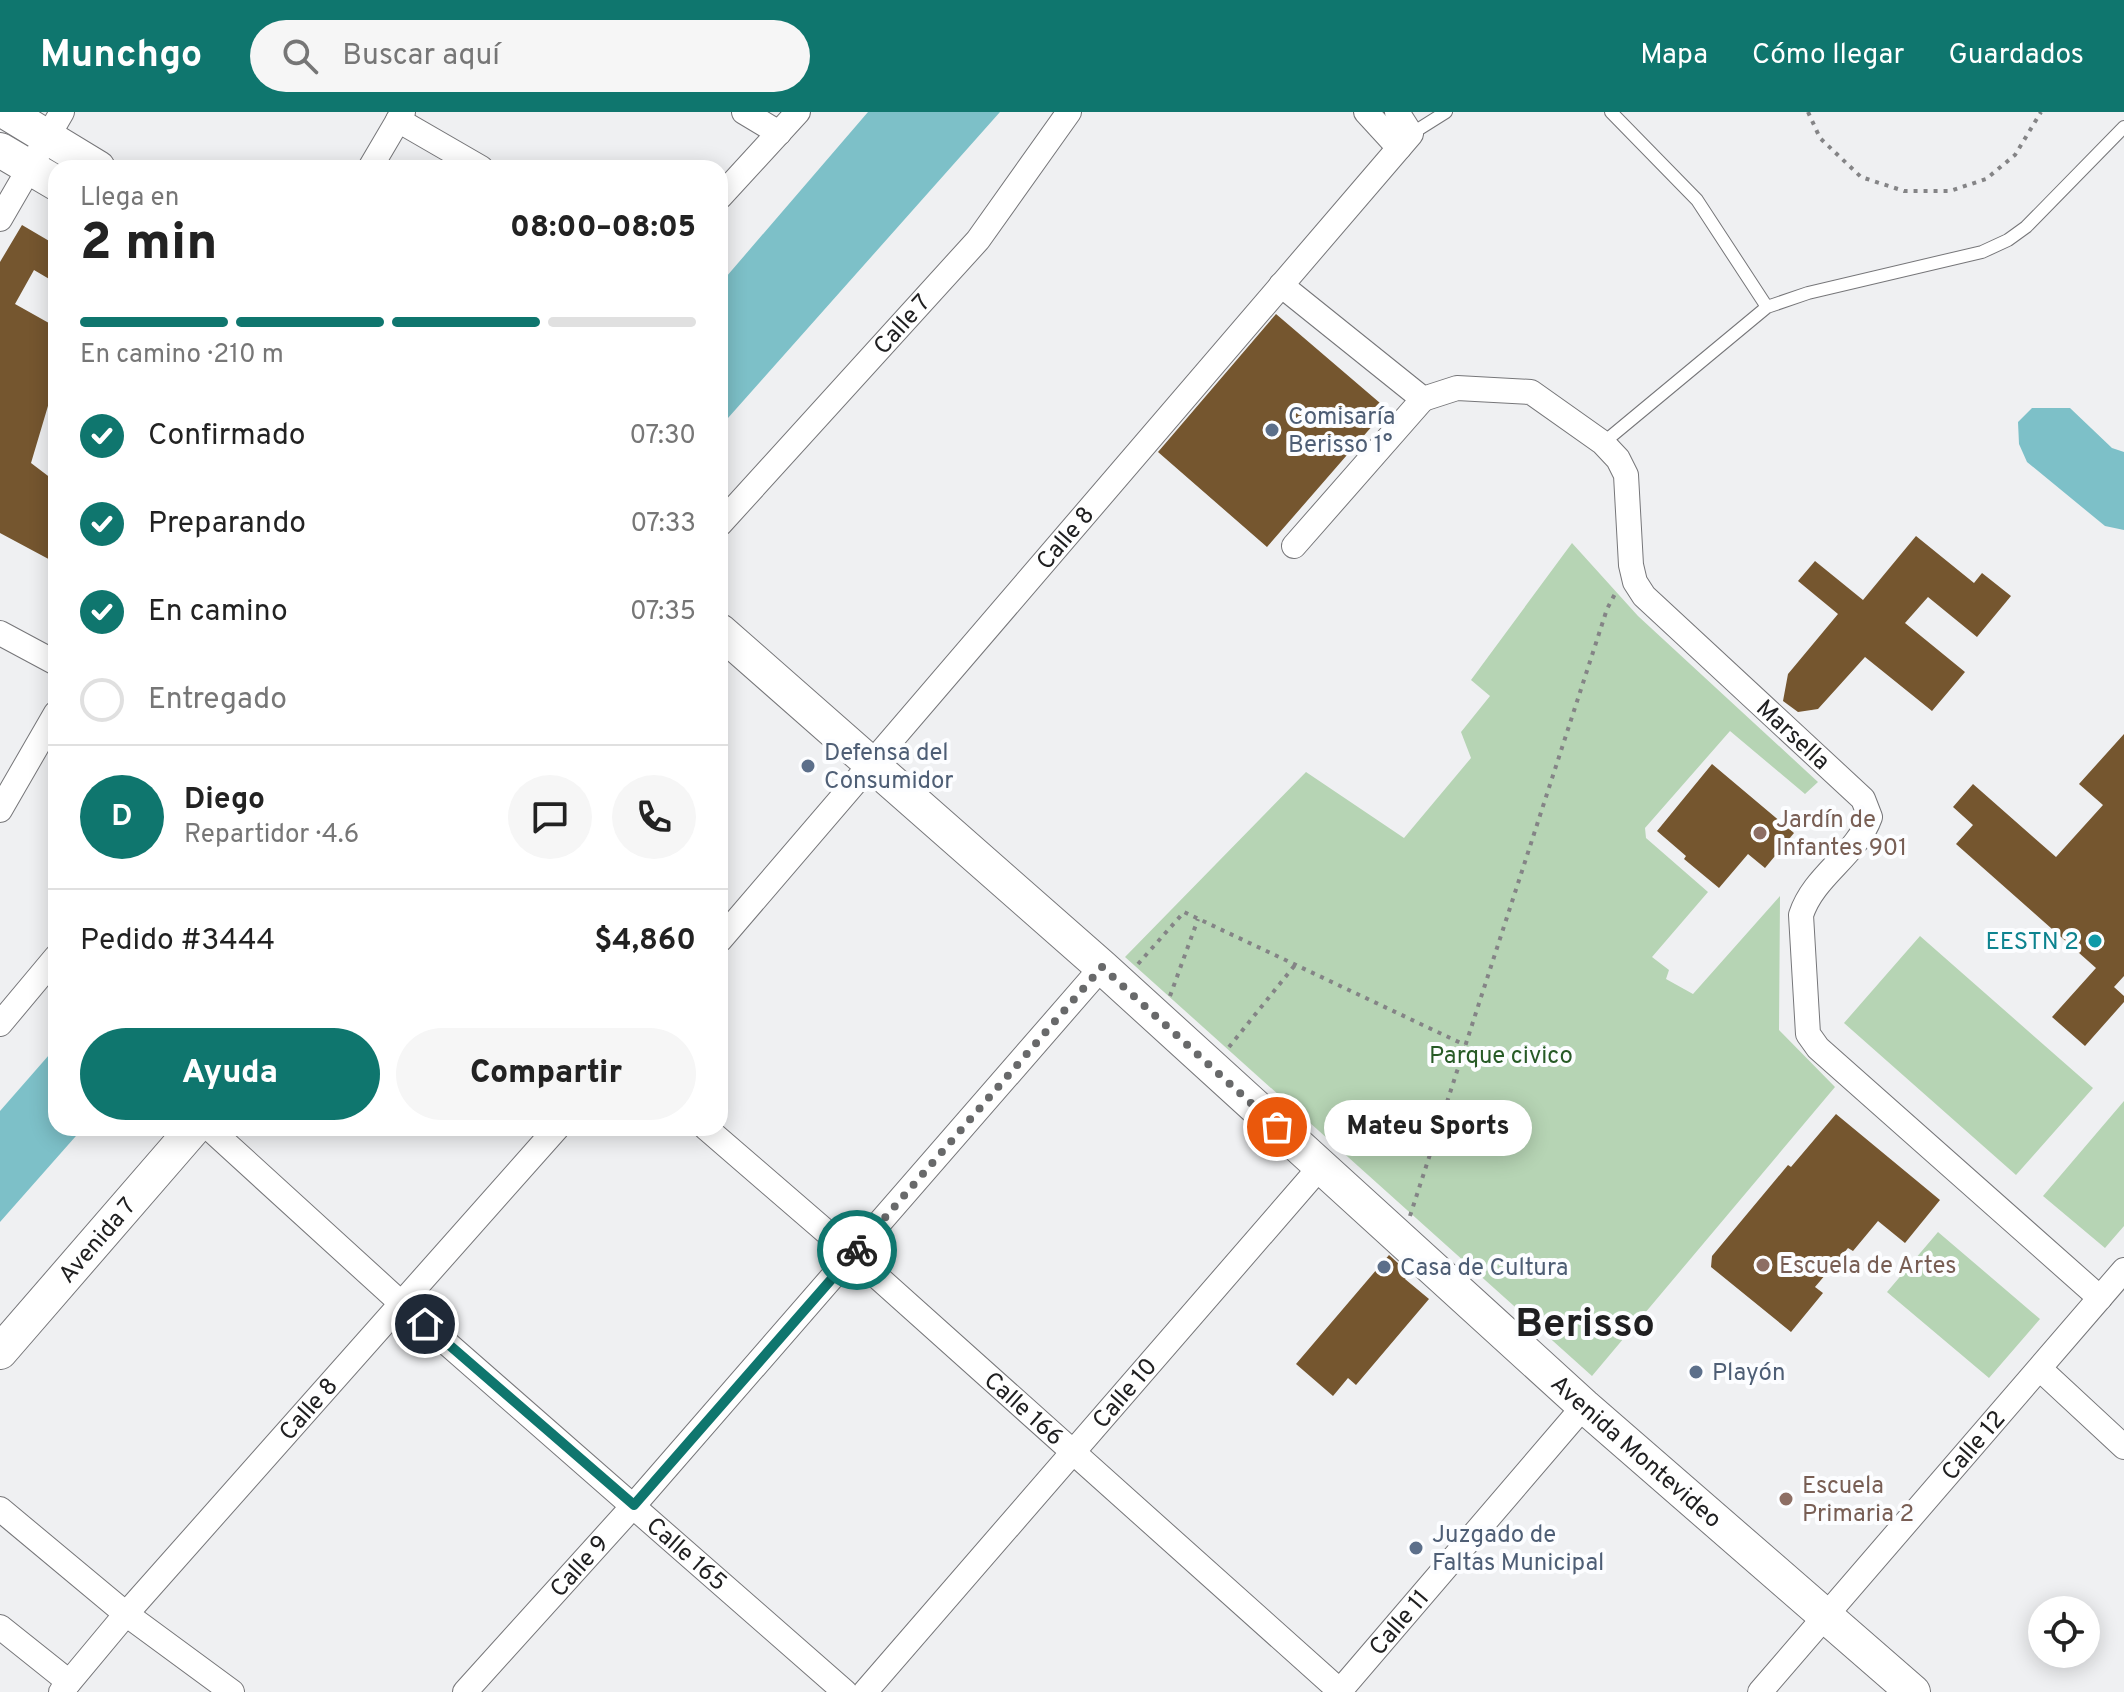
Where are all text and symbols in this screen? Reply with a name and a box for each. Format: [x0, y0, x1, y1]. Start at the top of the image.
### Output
search box [250, 20, 810, 92]
text: Munchgo [40, 32, 202, 81]
icon: search [278, 34, 322, 78]
text: Buscar aquí [342, 38, 500, 75]
text: Mapa [1640, 38, 1708, 74]
text: Cómo llegar [1752, 38, 1904, 74]
text: Guardados [1948, 38, 2084, 74]
text: Llega en [80, 182, 179, 215]
text: 08:00–08:05 [510, 210, 696, 247]
text: 2 min [80, 212, 218, 278]
street label: Calle 7 [868, 289, 938, 362]
text: En camino · 210 m [80, 339, 284, 372]
place label: Comisaría Berisso 1° [1288, 403, 1395, 461]
icon: check [80, 414, 124, 458]
text: Confirmado [148, 418, 306, 455]
text: 07:30 [630, 420, 696, 453]
marker: Comisaría Berisso 1° [1263, 421, 1281, 439]
street label: Calle 8 [1031, 501, 1102, 577]
icon: check [80, 502, 124, 546]
text: Preparando [148, 506, 306, 543]
text: 07:33 [630, 508, 696, 541]
icon: check [80, 590, 124, 634]
text: En camino [148, 594, 288, 631]
text: 07:35 [630, 596, 696, 629]
text: Entregado [148, 682, 287, 719]
street label: Marsella [1749, 694, 1835, 778]
place label: Defensa del Consumidor [824, 739, 954, 797]
marker: Defensa del Consumidor [799, 757, 817, 775]
button: chat [508, 775, 592, 859]
button: phone [612, 775, 696, 859]
text: Diego [184, 782, 265, 819]
text: D [111, 799, 133, 836]
place label: Jardín de Infantes 901 [1776, 806, 1907, 864]
text: Repartidor · 4.6 [184, 819, 359, 852]
marker: Jardín de Infantes 901 [1751, 824, 1769, 842]
text: Pedido #3444 [80, 923, 275, 960]
text: $4,860 [594, 923, 696, 960]
place label: EESTN 2 [1986, 928, 2079, 958]
marker: EESTN 2 [2086, 932, 2104, 950]
button: Ayuda [80, 1028, 380, 1120]
button: Compartir [396, 1028, 696, 1120]
park label: Parque civico [1429, 1042, 1573, 1072]
pin [1243, 1093, 1311, 1161]
callout: Mateu Sports [1325, 1099, 1533, 1155]
icon: bag [1255, 1105, 1299, 1149]
text: Mateu Sports [1347, 1111, 1509, 1144]
street label: Avenida 7 [53, 1193, 144, 1290]
courier [817, 1210, 897, 1290]
icon: bike [835, 1228, 879, 1272]
place label: Escuela de Artes [1779, 1252, 1956, 1282]
place label: Casa de Cultura [1400, 1254, 1568, 1284]
marker: Escuela de Artes [1754, 1256, 1772, 1274]
marker: Casa de Cultura [1375, 1258, 1393, 1276]
pin [391, 1290, 459, 1358]
district label: Berisso [1515, 1301, 1655, 1351]
icon: home [403, 1302, 447, 1346]
street label: Calle 10 [1087, 1353, 1165, 1436]
place label: Playón [1712, 1359, 1785, 1389]
marker: Playón [1687, 1363, 1705, 1381]
street label: Calle 166 [977, 1366, 1069, 1453]
street label: Avenida Montevideo [1543, 1370, 1727, 1536]
street label: Calle 8 [274, 1372, 345, 1448]
street label: Calle 12 [1936, 1405, 2013, 1488]
place label: Escuela Primaria 2 [1802, 1472, 1914, 1530]
marker: Escuela Primaria 2 [1777, 1490, 1795, 1508]
street label: Calle 165 [639, 1512, 732, 1598]
place label: Juzgado de Faltas Municipal [1432, 1521, 1604, 1579]
street label: Calle 9 [545, 1530, 616, 1605]
marker: Juzgado de Faltas Municipal [1407, 1539, 1425, 1557]
street label: Calle 11 [1364, 1584, 1437, 1663]
map controls [2028, 1596, 2100, 1668]
button: locate [2028, 1596, 2100, 1668]

